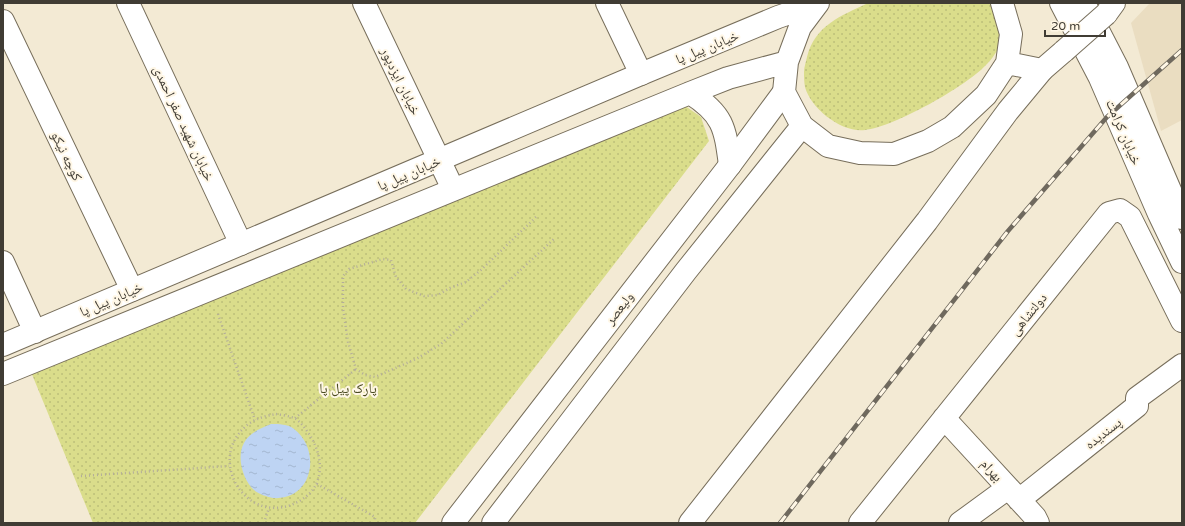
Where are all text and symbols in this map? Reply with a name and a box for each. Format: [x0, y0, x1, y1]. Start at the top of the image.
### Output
scale bar [1045, 12, 1105, 38]
text: 20 m [1051, 19, 1080, 33]
street label: خیابان پیل پا [673, 27, 741, 68]
street label: خیابان ایزدپور [376, 44, 424, 118]
street label: خیابان شهید صفر احمدی [149, 63, 218, 184]
street label: خیابان کرامت [1102, 97, 1145, 168]
street label: کوچه نیکو [47, 129, 86, 184]
street label: خیابان پیل پا [375, 153, 443, 194]
street label: خیابان پیل پا [77, 279, 145, 320]
street label: ولیعصر [601, 289, 637, 329]
street label: دولتشاهی [1006, 289, 1051, 339]
park label: پارک پیل پا [319, 380, 377, 397]
street label: پسندیده [1082, 414, 1125, 453]
street label: بهرام [976, 455, 1006, 486]

